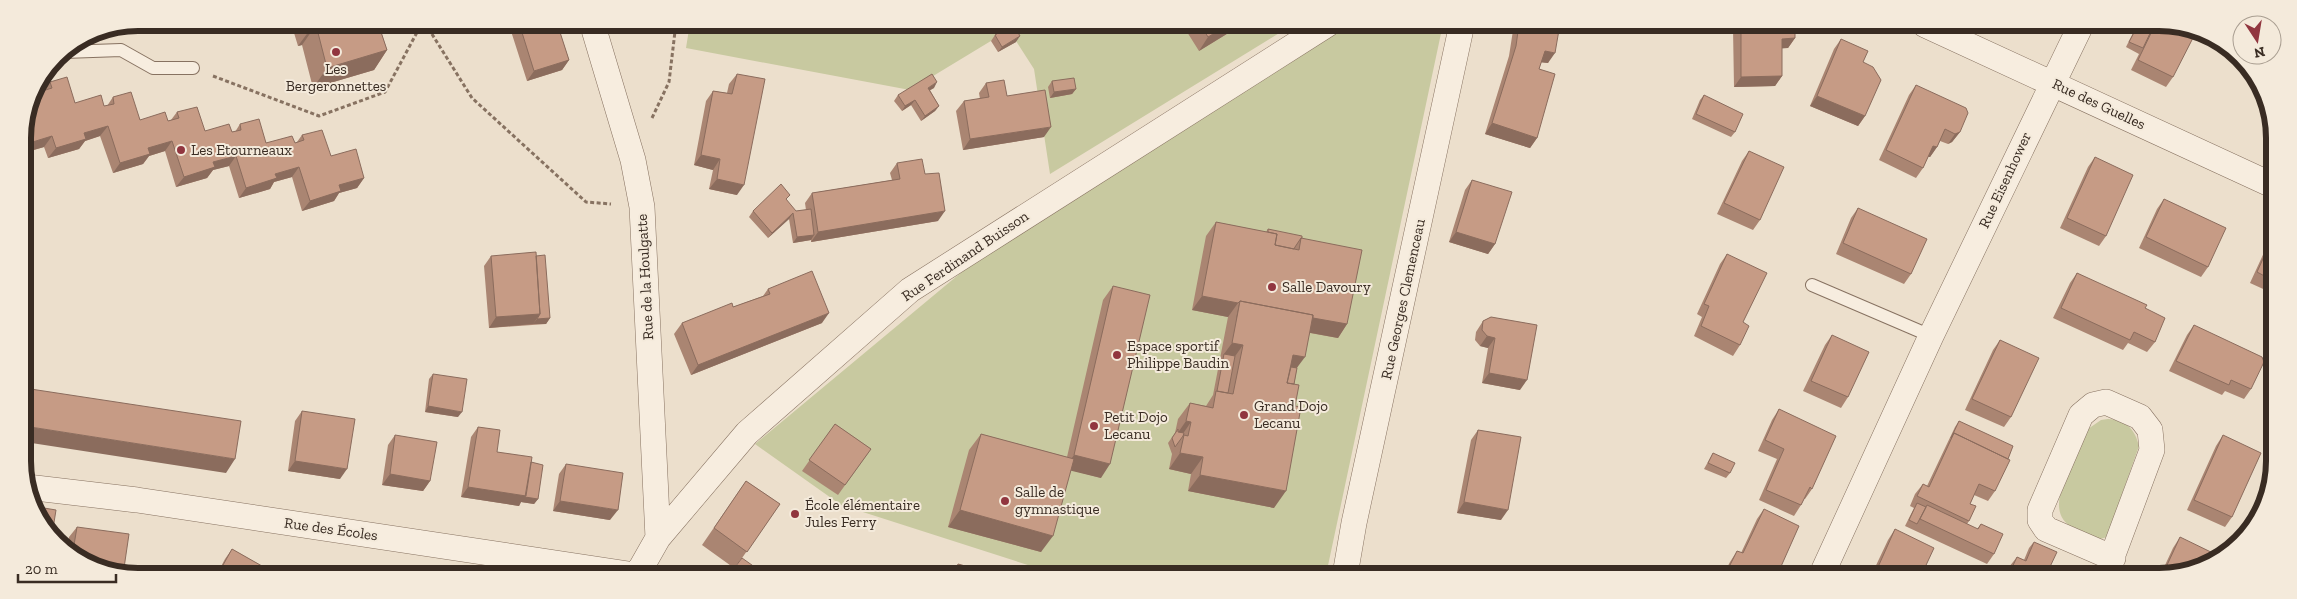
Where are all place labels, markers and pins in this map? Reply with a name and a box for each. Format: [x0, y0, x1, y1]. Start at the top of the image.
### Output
marker: Les Bergeronnettes [330, 46, 342, 58]
place label: Les Bergeronnettes [286, 60, 386, 95]
place label: Les Etourneaux [191, 141, 292, 159]
marker: Les Etourneaux [175, 144, 187, 156]
place label: Salle Davoury [1282, 278, 1371, 296]
marker: Salle Davoury [1266, 281, 1278, 293]
place label: Espace sportif Philippe Baudin [1127, 337, 1230, 372]
marker: Espace sportif Philippe Baudin [1111, 349, 1123, 361]
place label: Grand Dojo Lecanu [1254, 397, 1328, 432]
place label: Petit Dojo Lecanu [1104, 408, 1168, 443]
marker: Grand Dojo Lecanu [1238, 409, 1250, 421]
marker: Petit Dojo Lecanu [1088, 420, 1100, 432]
place label: Salle de gymnastique [1015, 483, 1099, 518]
marker: Salle de gymnastique [999, 495, 1011, 507]
place label: École élémentaire Jules Ferry [805, 496, 920, 531]
marker: École élémentaire Jules Ferry [789, 508, 801, 520]

